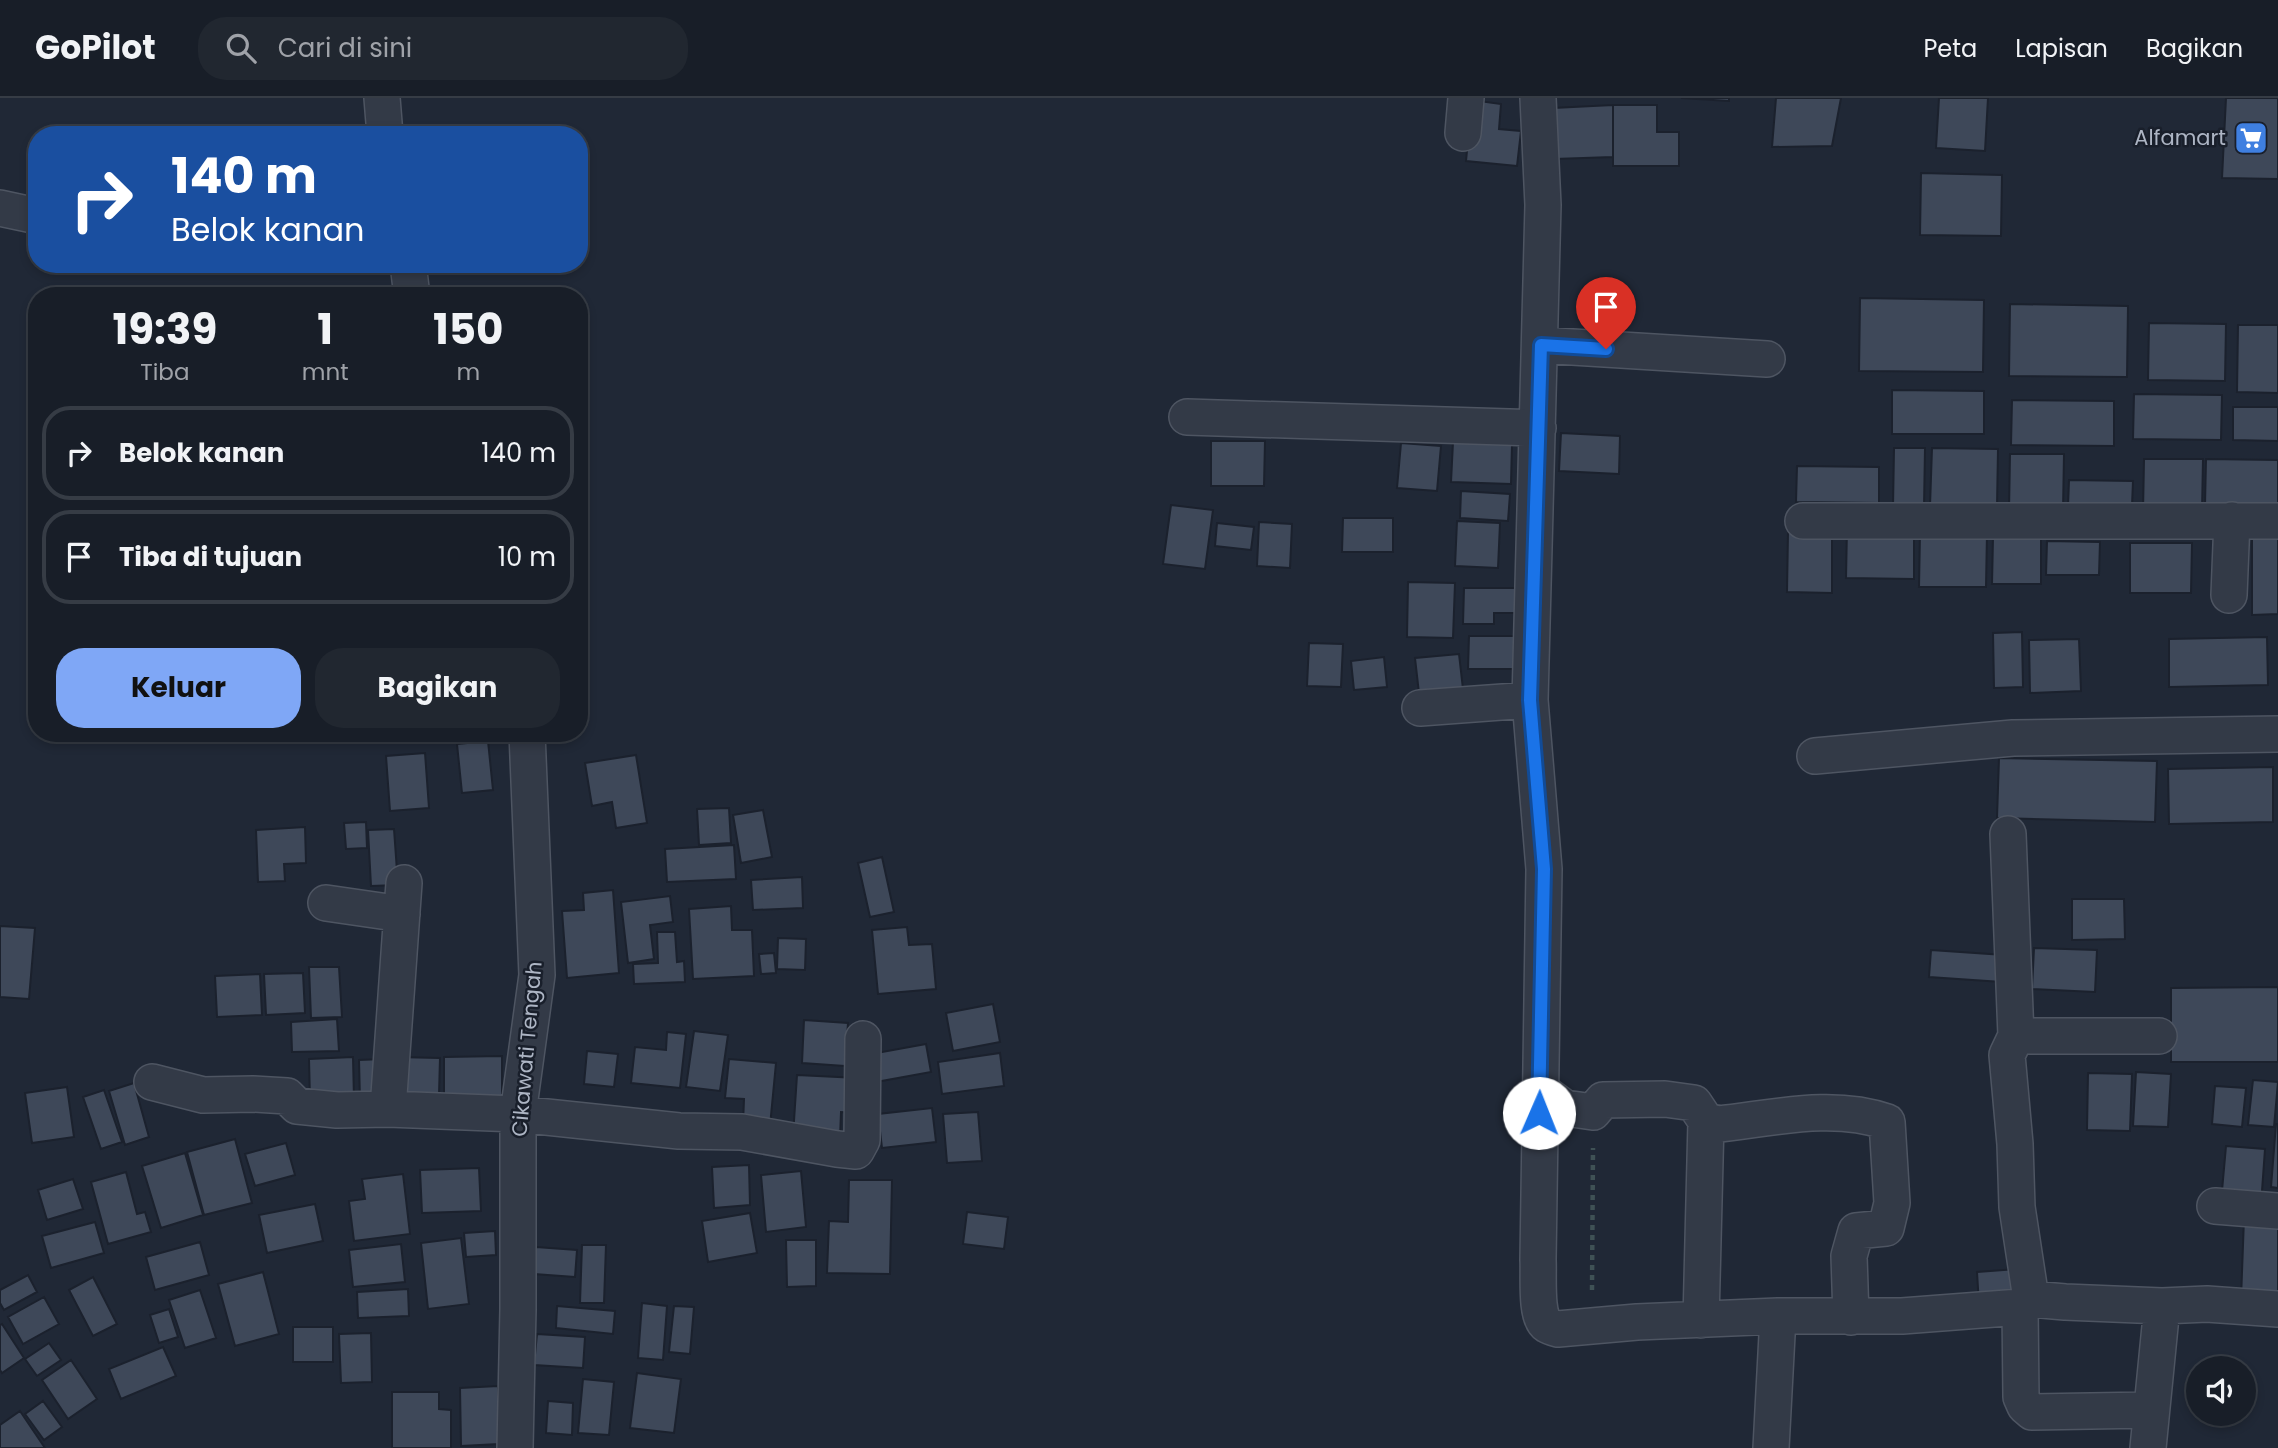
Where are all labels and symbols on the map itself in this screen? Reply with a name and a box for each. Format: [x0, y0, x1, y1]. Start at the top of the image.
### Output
supermarket icon: Alfamart [2232, 119, 2270, 157]
place label: Alfamart [2134, 123, 2226, 152]
pin [1576, 277, 1636, 349]
street label: Cikawati Tengah [504, 960, 549, 1138]
position arrow [1502, 1076, 1576, 1150]

